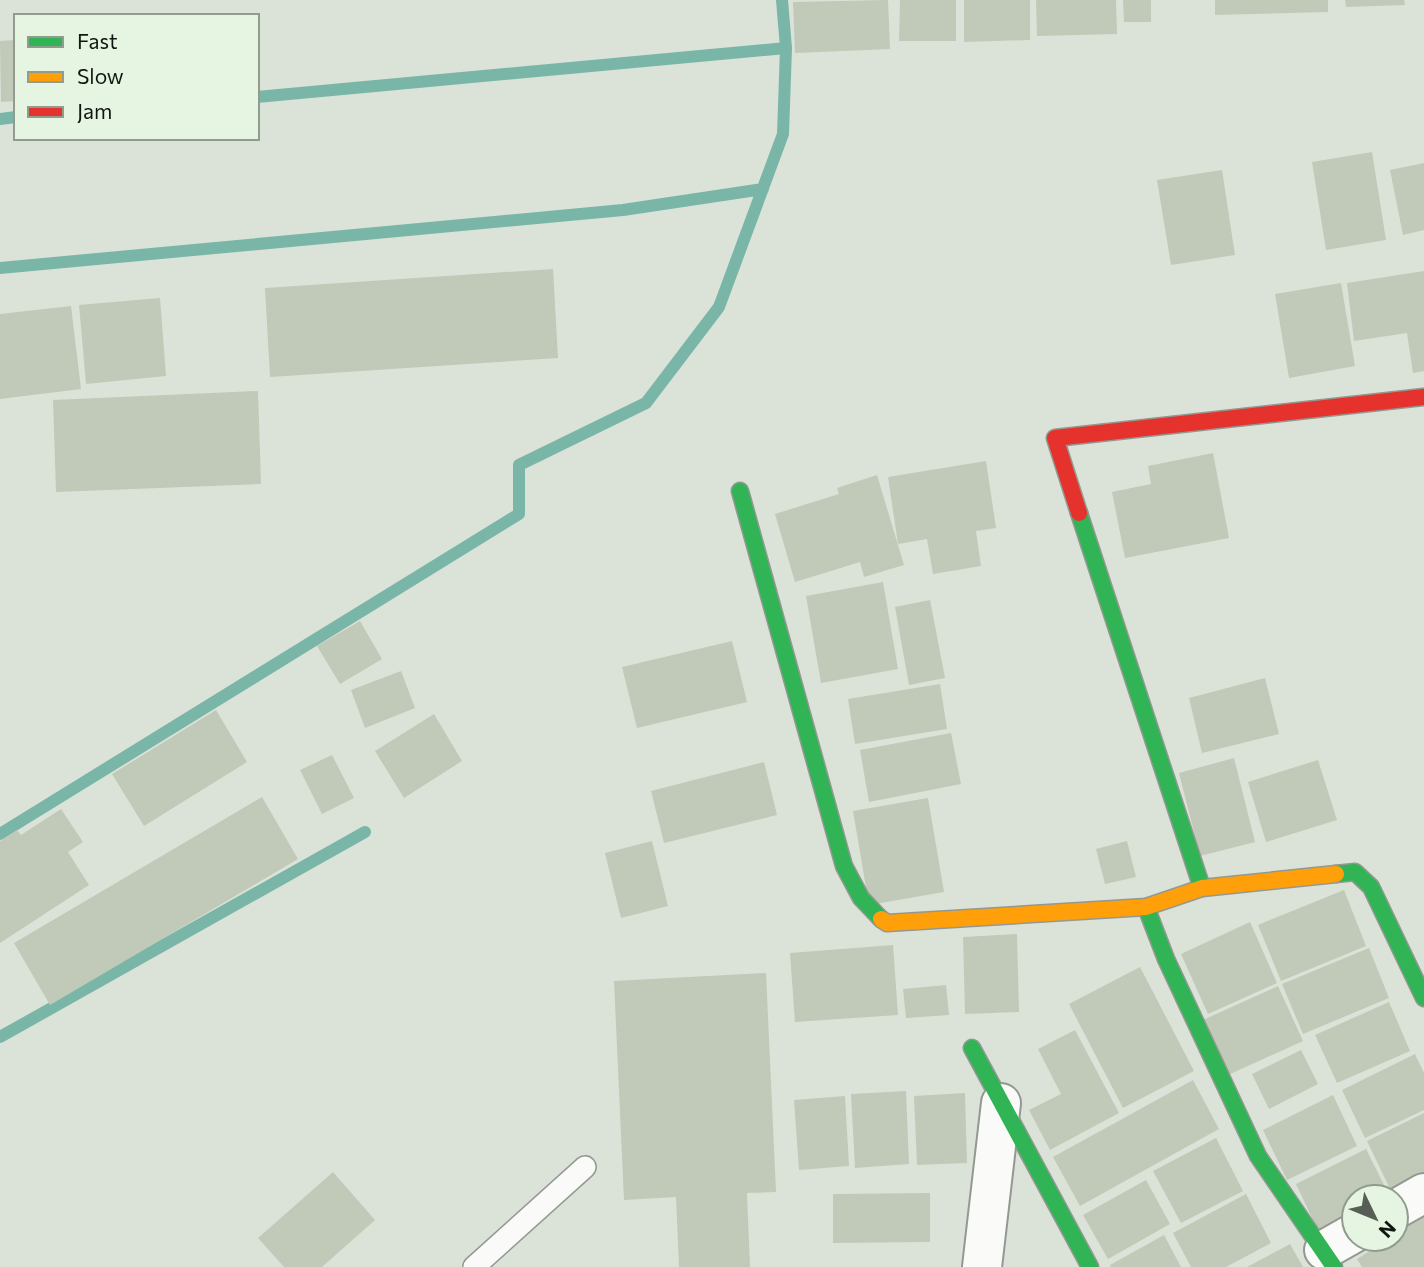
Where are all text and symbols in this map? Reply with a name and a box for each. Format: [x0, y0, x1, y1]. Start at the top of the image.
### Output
legend [14, 14, 259, 140]
text: Fast [77, 28, 118, 53]
text: Slow [77, 63, 124, 88]
text: Jam [77, 98, 112, 123]
north arrow [1340, 1183, 1410, 1253]
text: N [1375, 1217, 1401, 1243]

